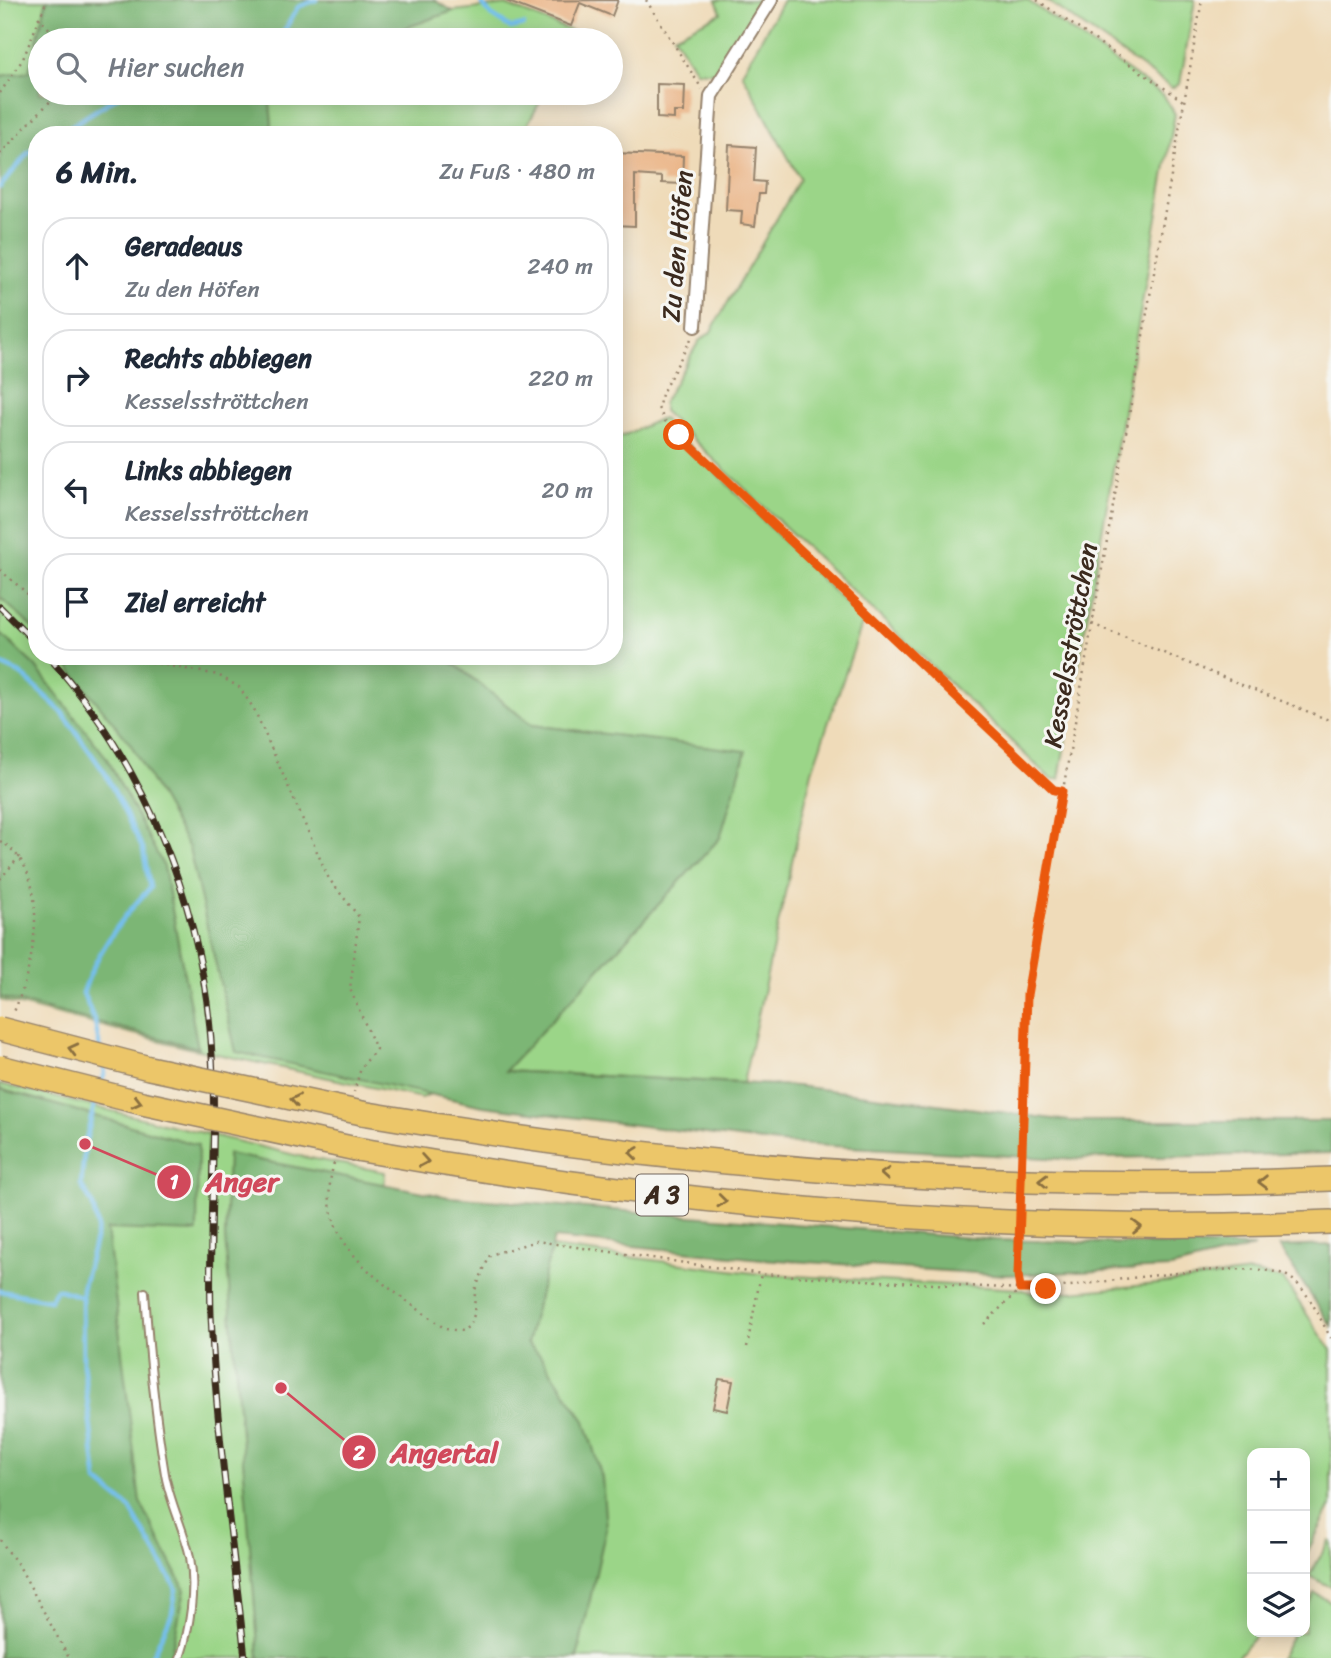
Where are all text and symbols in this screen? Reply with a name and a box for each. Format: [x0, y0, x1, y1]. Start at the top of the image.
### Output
search box [28, 28, 623, 105]
text: Hier suchen [108, 44, 244, 90]
icon: search [52, 48, 90, 86]
text: 6 Min. [56, 145, 139, 199]
text: Zu Fuß · 480 m [439, 151, 595, 192]
street label: Zu den Höfen [647, 168, 707, 324]
text: Geradeaus [125, 223, 242, 269]
text: 240 m [527, 246, 593, 287]
icon: ahead [58, 247, 96, 285]
text: Zu den Höfen [125, 269, 260, 310]
text: Rechts abbiegen [125, 335, 312, 381]
text: 220 m [528, 358, 593, 399]
icon: right [58, 359, 96, 397]
text: Kesselsströttchen [125, 381, 309, 422]
route start [663, 419, 694, 450]
text: Links abbiegen [125, 447, 292, 493]
text: 20 m [542, 470, 593, 511]
icon: left [58, 471, 96, 509]
text: Kesselsströttchen [125, 493, 309, 534]
street label: Kesselsströttchen [1029, 539, 1111, 751]
text: Ziel erreicht [125, 579, 265, 625]
icon: arrive [58, 583, 96, 621]
one-way arrow [68, 1043, 80, 1057]
one-way arrow [289, 1093, 301, 1108]
one-way arrow [131, 1094, 143, 1108]
one-way arrow [628, 1145, 640, 1160]
one-way arrow [418, 1153, 430, 1168]
callout: Anger [156, 1157, 293, 1206]
text: Anger [204, 1157, 281, 1206]
text: 1 [169, 1163, 179, 1201]
one-way arrow [879, 1167, 890, 1182]
one-way arrow [1037, 1173, 1048, 1188]
one-way arrow [1257, 1174, 1268, 1189]
road number: A 3 [636, 1175, 688, 1216]
one-way arrow [717, 1193, 728, 1208]
one-way arrow [1131, 1219, 1142, 1234]
route end [1030, 1273, 1061, 1304]
callout: Angertal [342, 1428, 512, 1477]
text: Angertal [389, 1428, 499, 1477]
text: 2 [352, 1434, 365, 1472]
map controls [1247, 1448, 1310, 1637]
button: + [1247, 1448, 1310, 1511]
button: − [1247, 1511, 1310, 1574]
button: layers [1247, 1574, 1310, 1637]

